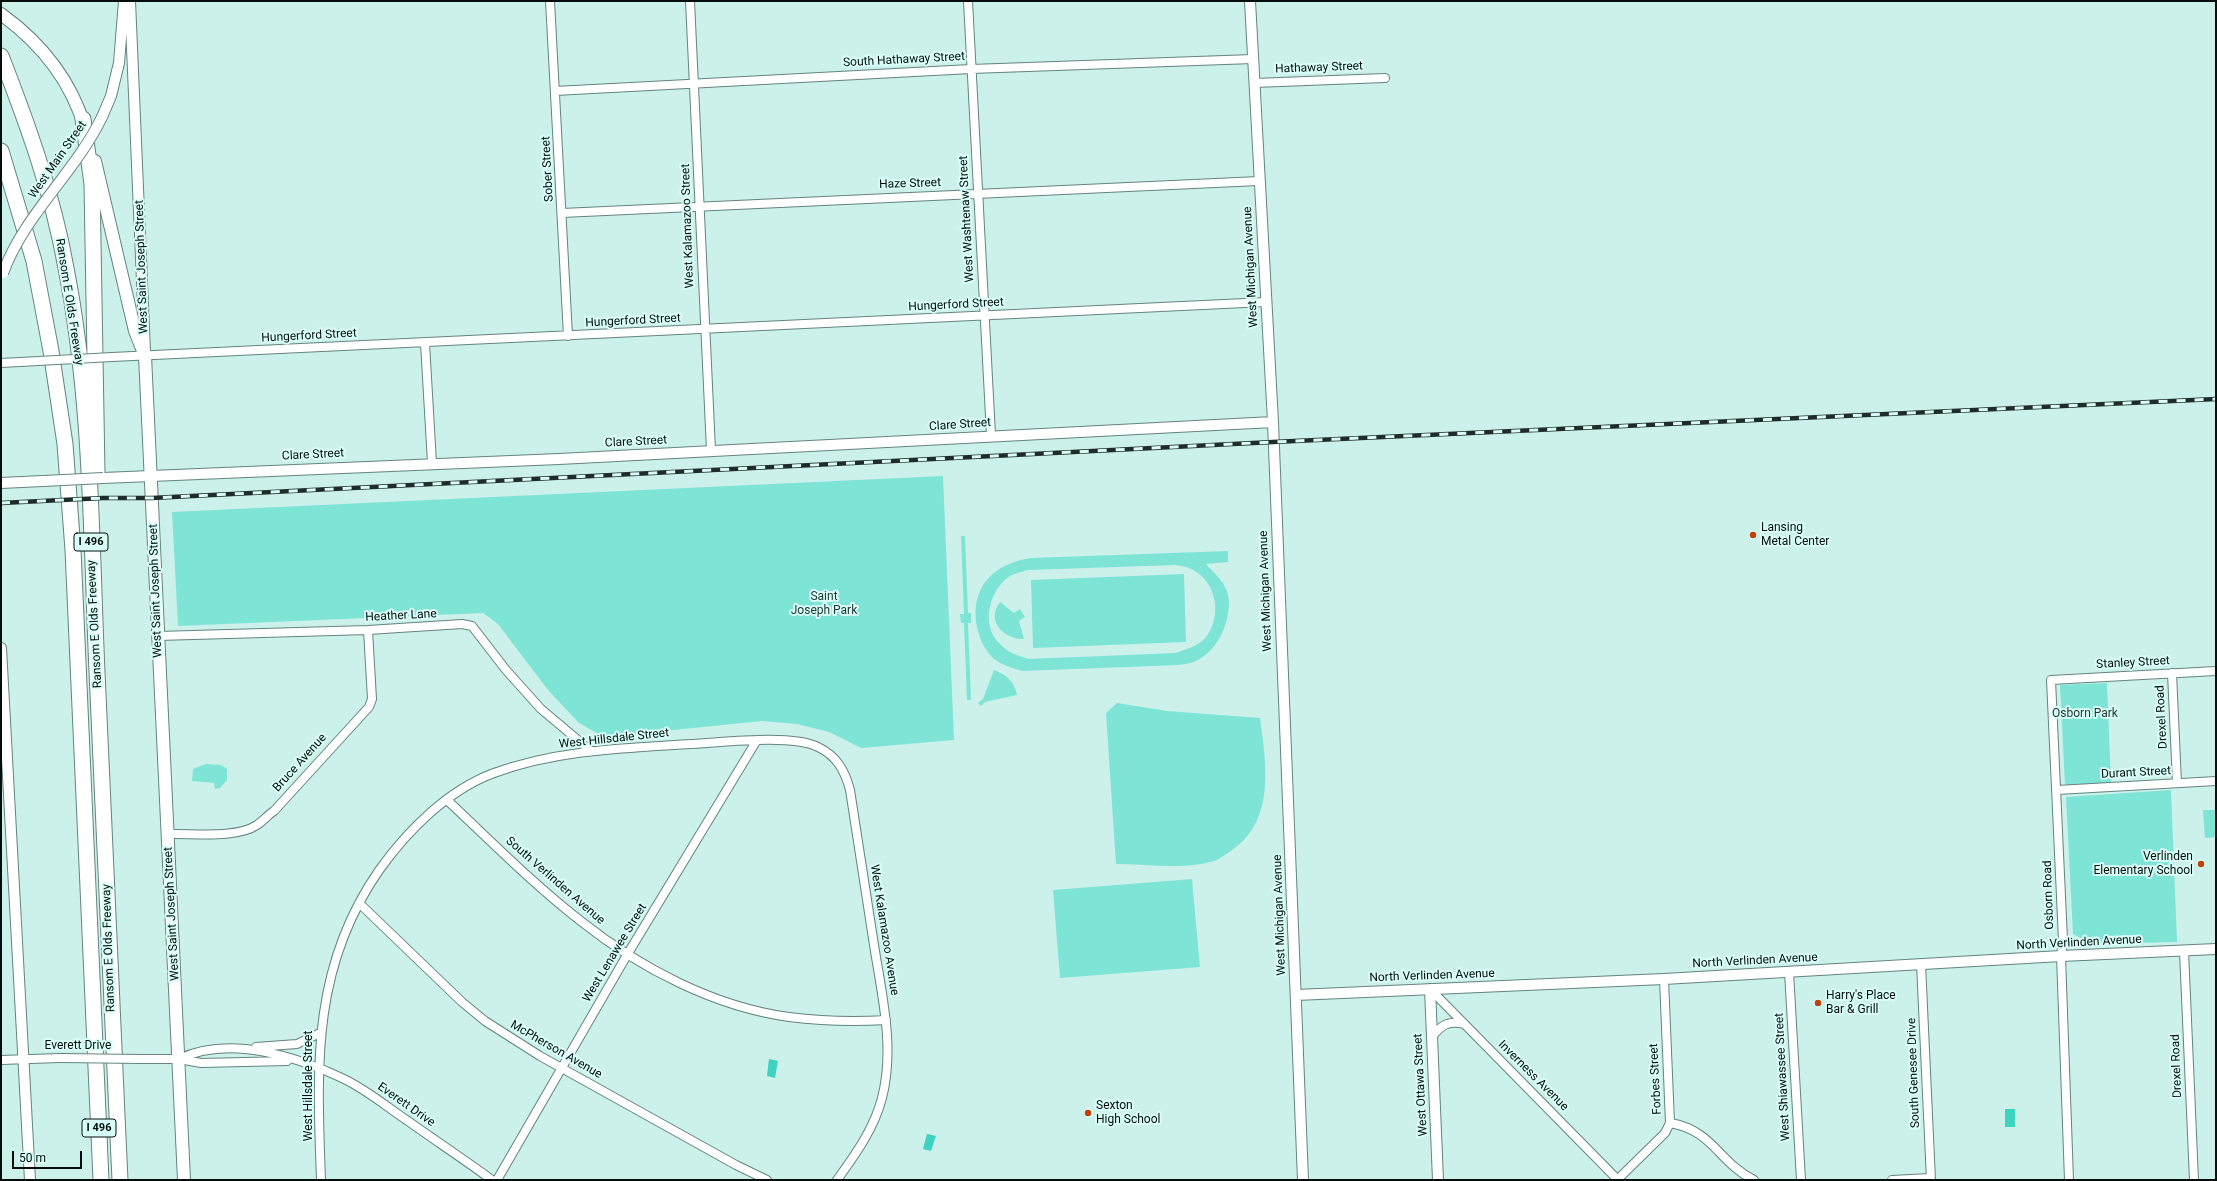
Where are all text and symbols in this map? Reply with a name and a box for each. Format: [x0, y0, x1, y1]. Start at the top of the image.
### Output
street label: South Hathaway Street [843, 50, 965, 70]
street label: Hathaway Street [1275, 59, 1363, 77]
street label: West Main Street [26, 119, 90, 201]
street label: Sober Street [539, 136, 557, 202]
street label: West Washtenaw Street [956, 155, 978, 283]
street label: West Kalamazoo Street [679, 163, 697, 289]
street label: Haze Street [879, 176, 941, 192]
street label: West Saint Joseph Street [132, 200, 152, 334]
street label: West Michigan Avenue [1241, 206, 1261, 328]
street label: Ransom E Olds Freeway [52, 238, 86, 366]
street label: Hungerford Street [908, 295, 1004, 315]
street label: Hungerford Street [585, 311, 681, 331]
street label: Hungerford Street [261, 326, 357, 346]
street label: Clare Street [928, 416, 992, 434]
street label: Clare Street [605, 433, 667, 451]
street label: Clare Street [282, 446, 344, 464]
place label: Lansing Metal Center [1761, 521, 1829, 549]
street label: West Saint Joseph Street [146, 524, 166, 658]
street label: West Michigan Avenue [1257, 530, 1275, 652]
marker: Lansing Metal Center [1748, 530, 1758, 540]
road number: I 496 [74, 533, 108, 551]
street label: Ransom E Olds Freeway [84, 560, 106, 688]
park label: Saint Joseph Park [791, 590, 857, 618]
street label: Heather Lane [365, 607, 437, 625]
street label: Stanley Street [2096, 654, 2170, 672]
street label: Drexel Road [2153, 685, 2171, 749]
park label: Osborn Park [2052, 707, 2118, 721]
street label: West Hillsdale Street [558, 726, 670, 752]
street label: Bruce Avenue [270, 731, 330, 795]
street label: Durant Street [2101, 764, 2171, 782]
street label: South Verlinden Avenue [503, 834, 607, 928]
street label: West Saint Joseph Street [161, 847, 183, 981]
place label: Verlinden Elementary School [2093, 850, 2193, 878]
street label: West Michigan Avenue [1271, 854, 1289, 976]
marker: Verlinden Elementary School [2196, 859, 2206, 869]
street label: Osborn Road [2041, 860, 2057, 930]
street label: West Kalamazoo Avenue [867, 864, 901, 996]
street label: Ransom E Olds Freeway [100, 884, 118, 1012]
street label: West Lenawee Street [580, 901, 650, 1005]
street label: North Verlinden Avenue [2016, 933, 2142, 953]
street label: North Verlinden Avenue [1692, 951, 1818, 971]
street label: North Verlinden Avenue [1369, 967, 1495, 985]
place label: Harry's Place Bar & Grill [1826, 989, 1896, 1017]
marker: Harry's Place Bar & Grill [1813, 998, 1823, 1008]
street label: West Shiawassee Street [1772, 1013, 1794, 1141]
street label: McPherson Avenue [508, 1018, 604, 1082]
street label: South Genesee Drive [1905, 1018, 1923, 1128]
street label: West Hillsdale Street [302, 1031, 316, 1141]
street label: West Ottawa Street [1411, 1033, 1431, 1137]
street label: Drexel Road [2169, 1034, 2185, 1098]
street label: Inverness Avenue [1495, 1038, 1571, 1114]
street label: Everett Drive [45, 1039, 111, 1053]
street label: Forbes Street [1647, 1043, 1665, 1115]
street label: Everett Drive [374, 1080, 438, 1130]
place label: Sexton High School [1096, 1099, 1160, 1127]
marker: Sexton High School [1083, 1108, 1093, 1118]
road number: I 496 [82, 1119, 116, 1137]
scale bar [14, 1143, 84, 1169]
text: 50 m [19, 1151, 46, 1165]

